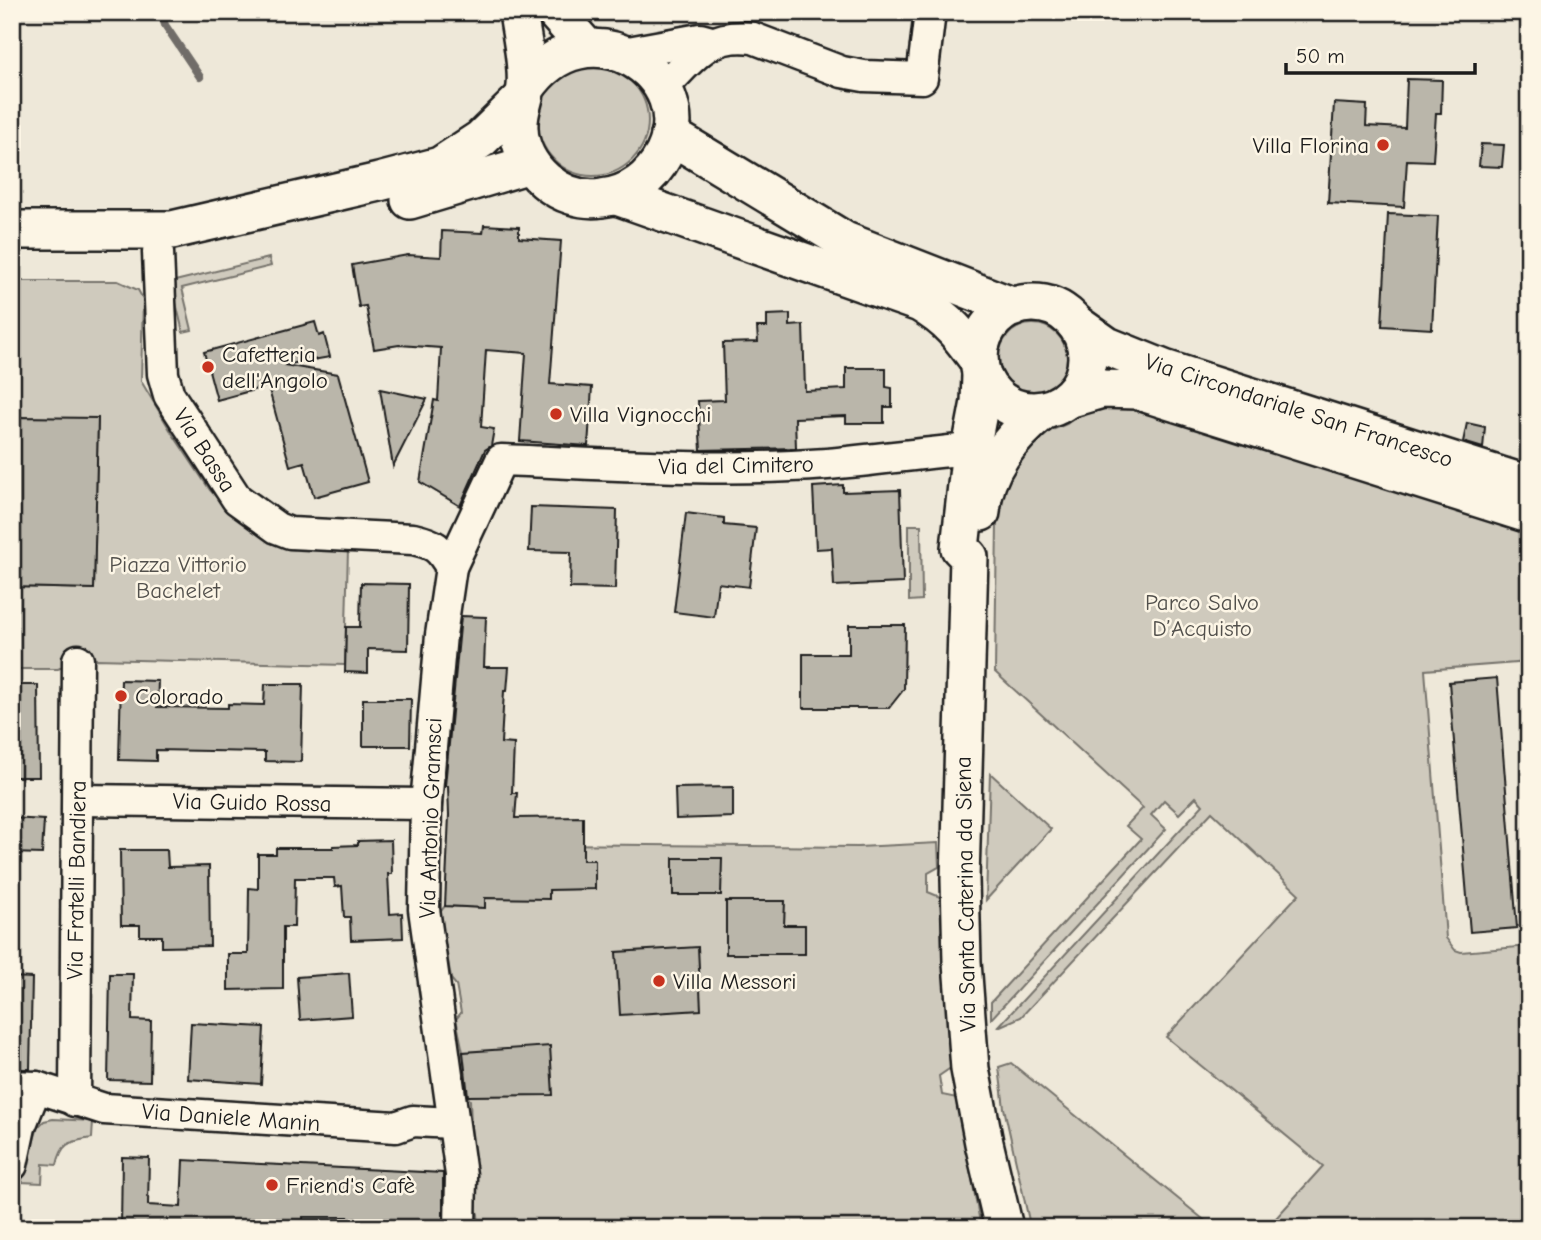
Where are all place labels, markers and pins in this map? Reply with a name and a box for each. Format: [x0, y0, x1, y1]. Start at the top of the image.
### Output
place label: Villa Florina [1252, 132, 1369, 159]
marker: Villa Florina [1375, 137, 1391, 153]
place label: Cafetteria dell'Angolo [222, 341, 328, 394]
marker: Cafetteria dell'Angolo [200, 359, 216, 375]
place label: Villa Vignocchi [570, 401, 712, 428]
marker: Villa Vignocchi [548, 406, 564, 422]
place label: Colorado [135, 683, 223, 710]
marker: Colorado [113, 688, 129, 704]
place label: Villa Messori [673, 968, 797, 995]
marker: Villa Messori [651, 973, 667, 989]
place label: Friend's Cafè [286, 1172, 415, 1199]
marker: Friend's Cafè [264, 1177, 280, 1193]

